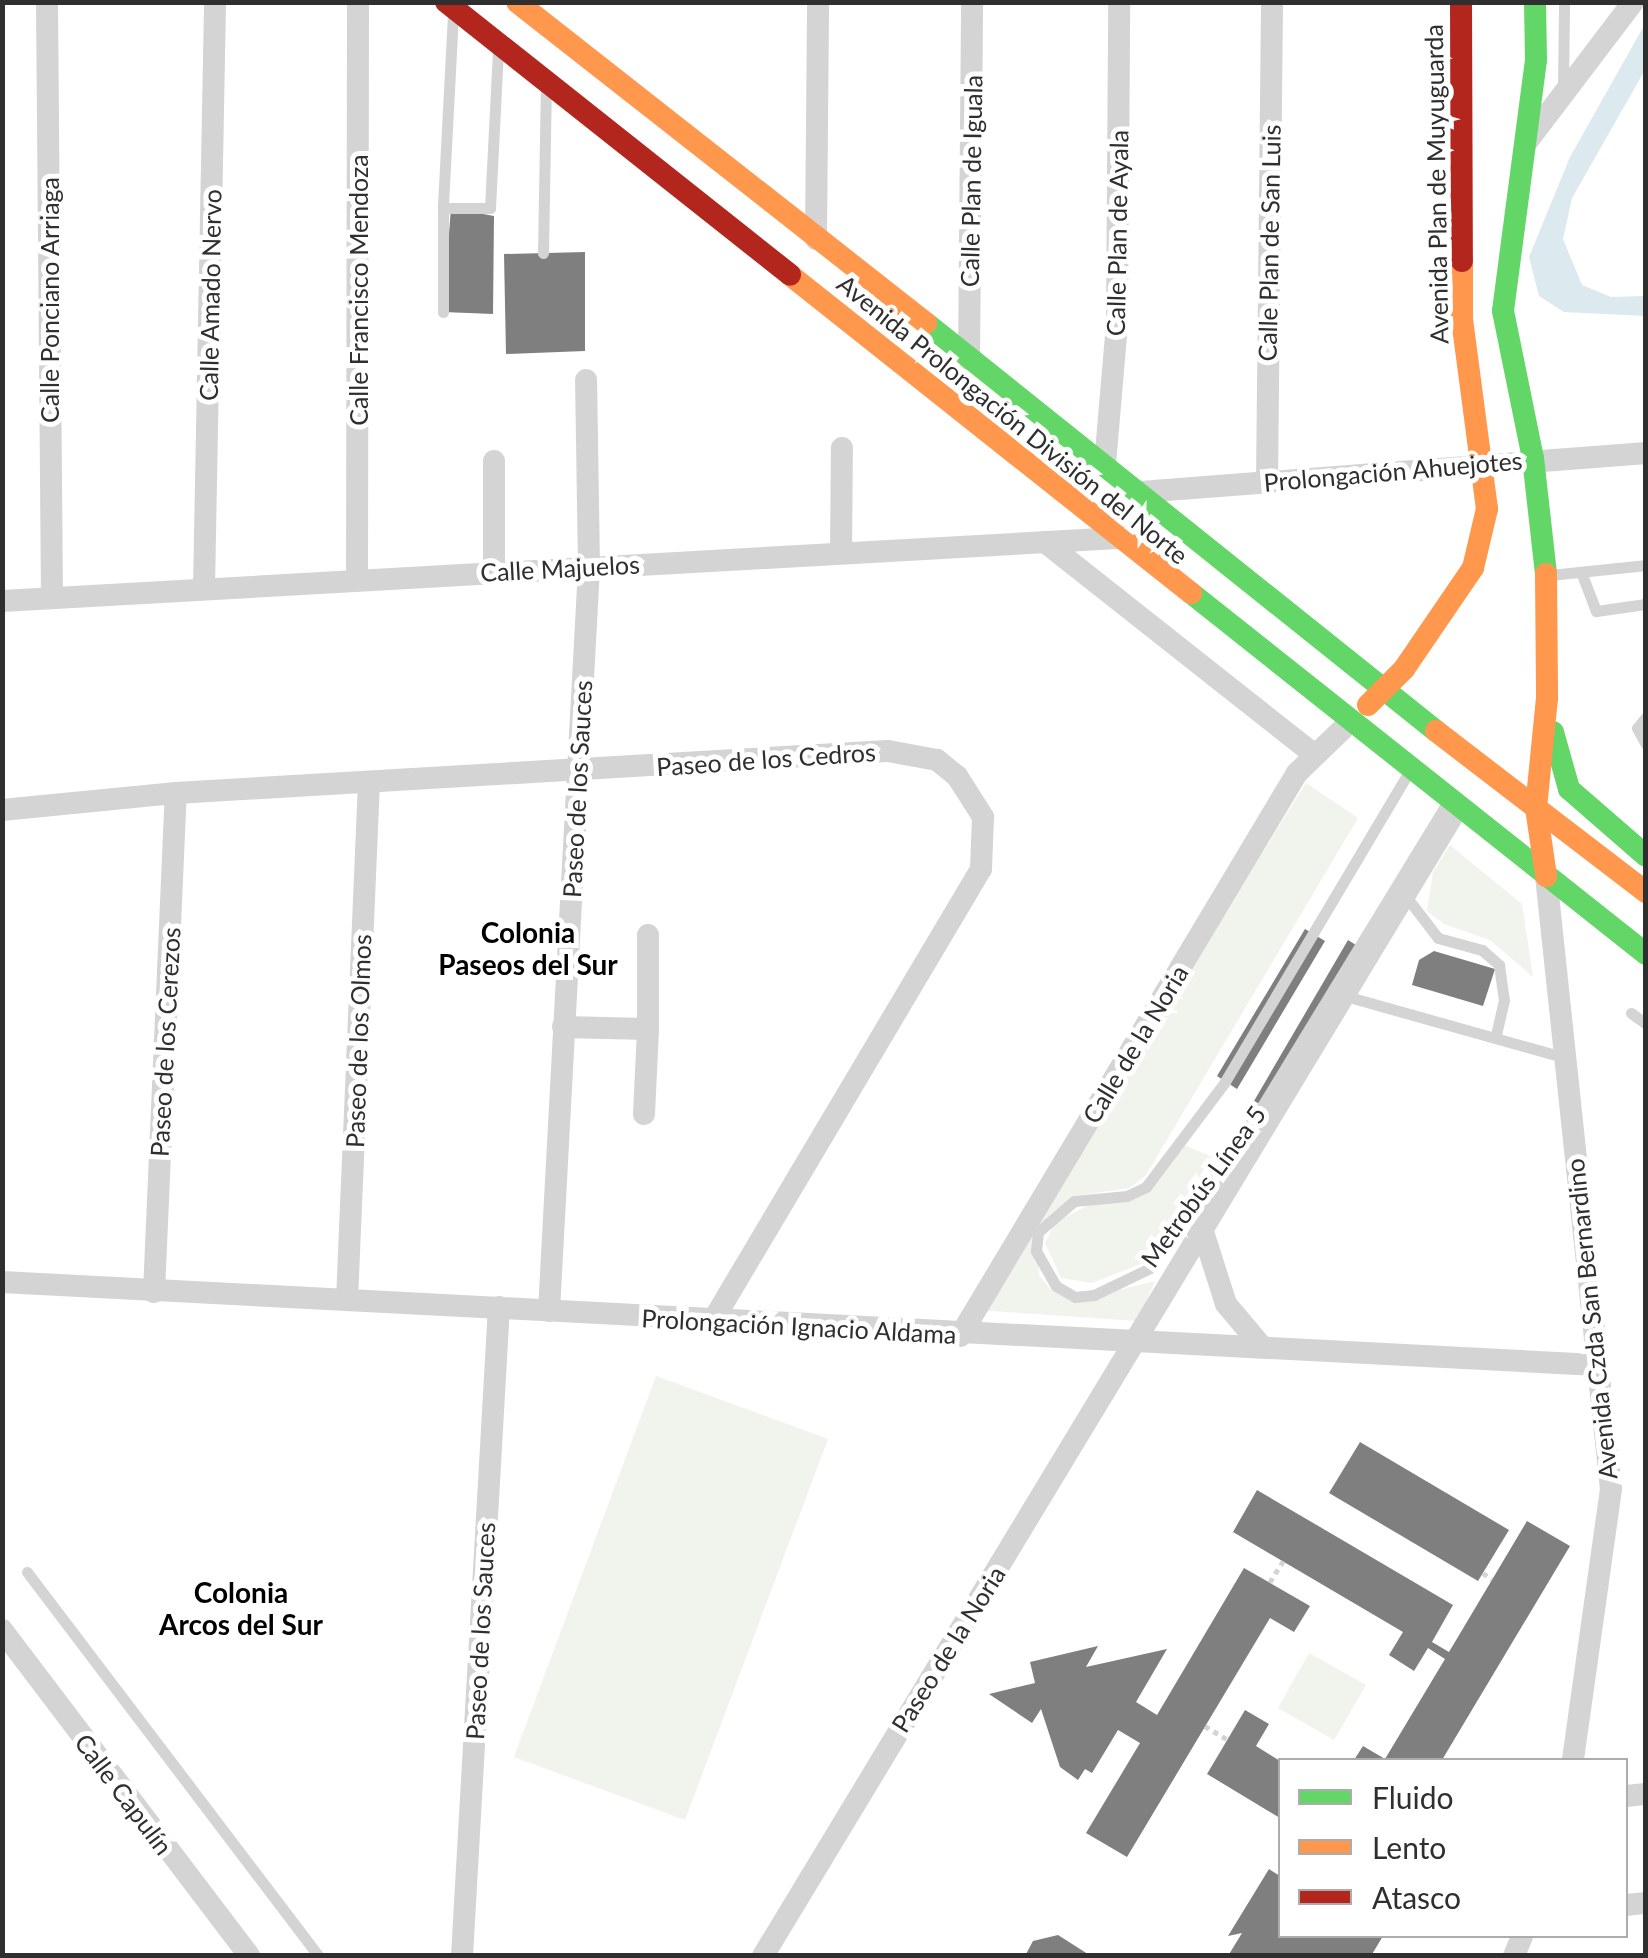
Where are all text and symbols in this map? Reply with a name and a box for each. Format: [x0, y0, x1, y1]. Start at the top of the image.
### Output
street label: Avenida Plan de Muyuguarda [1418, 24, 1454, 344]
street label: Calle Plan de Iguala [954, 75, 988, 287]
street label: Calle Plan de San Luis [1252, 124, 1286, 362]
street label: Calle Plan de Ayala [1100, 129, 1134, 337]
street label: Calle Francisco Mendoza [343, 154, 373, 426]
street label: Calle Ponciano Arriaga [34, 177, 64, 423]
street label: Calle Amado Nervo [193, 188, 227, 402]
street label: Avenida Prolongación División del Norte [832, 268, 1194, 570]
street label: Prolongación Ahuejotes [1262, 445, 1524, 497]
street label: Calle Majuelos [479, 549, 641, 587]
street label: Paseo de los Sauces [556, 679, 598, 899]
street label: Paseo de los Cedros [655, 736, 877, 782]
district label: Colonia Paseos del Sur [438, 915, 618, 981]
street label: Paseo de los Cerezos [144, 926, 186, 1158]
street label: Paseo de los Olmos [339, 934, 377, 1148]
street label: Calle de la Noria [1076, 959, 1194, 1129]
street label: Metrobús Línea 5 [1134, 1099, 1272, 1273]
street label: Avenida Czda San Bernardino [1559, 1157, 1623, 1481]
street label: Prolongación Ignacio Aldama [640, 1303, 958, 1349]
street label: Paseo de los Sauces [459, 1521, 501, 1741]
street label: Paseo de la Noria [885, 1560, 1011, 1738]
district label: Colonia Arcos del Sur [159, 1575, 323, 1641]
street label: Calle Capulín [69, 1728, 179, 1860]
legend [1278, 1758, 1628, 1938]
text: Fluido [1372, 1779, 1454, 1815]
text: Lento [1372, 1829, 1446, 1865]
text: Atasco [1372, 1879, 1461, 1915]

